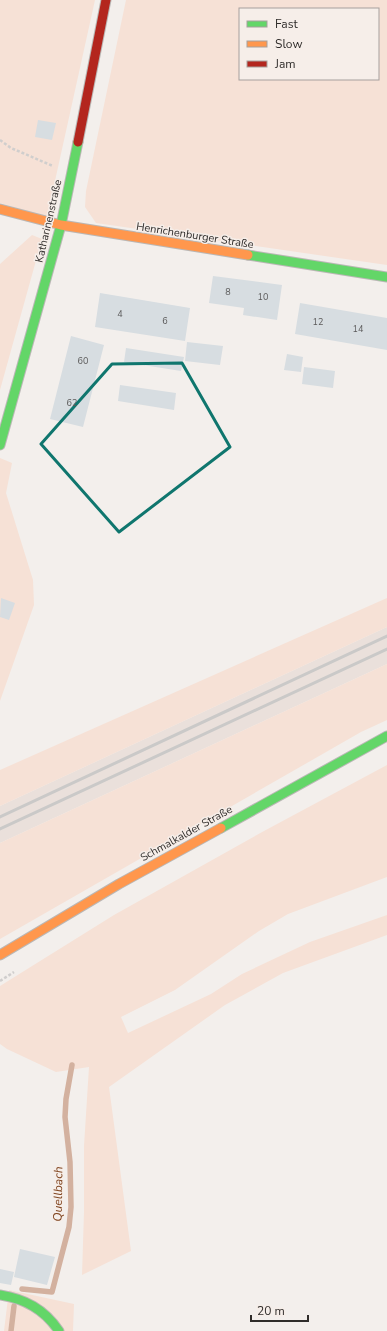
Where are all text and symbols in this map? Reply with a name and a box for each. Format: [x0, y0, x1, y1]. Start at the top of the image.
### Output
legend [239, 8, 379, 80]
text: Fast [275, 16, 298, 32]
text: Slow [275, 36, 303, 52]
text: Jam [274, 56, 296, 72]
street label: Katharinenstraße [32, 178, 65, 264]
street label: Henrichenburger Straße [135, 219, 255, 252]
house number: 8 [225, 286, 231, 298]
house number: 10 [258, 291, 268, 303]
house number: 4 [117, 308, 123, 320]
house number: 6 [162, 315, 168, 327]
house number: 12 [313, 316, 323, 328]
house number: 14 [353, 323, 364, 335]
house number: 60 [78, 355, 88, 367]
house number: 62 [67, 397, 77, 409]
street label: Schmalkalder Straße [138, 802, 235, 865]
water label: Quellbach [50, 1166, 66, 1222]
scale bar [251, 1297, 308, 1323]
text: 20 m [257, 1303, 285, 1319]

